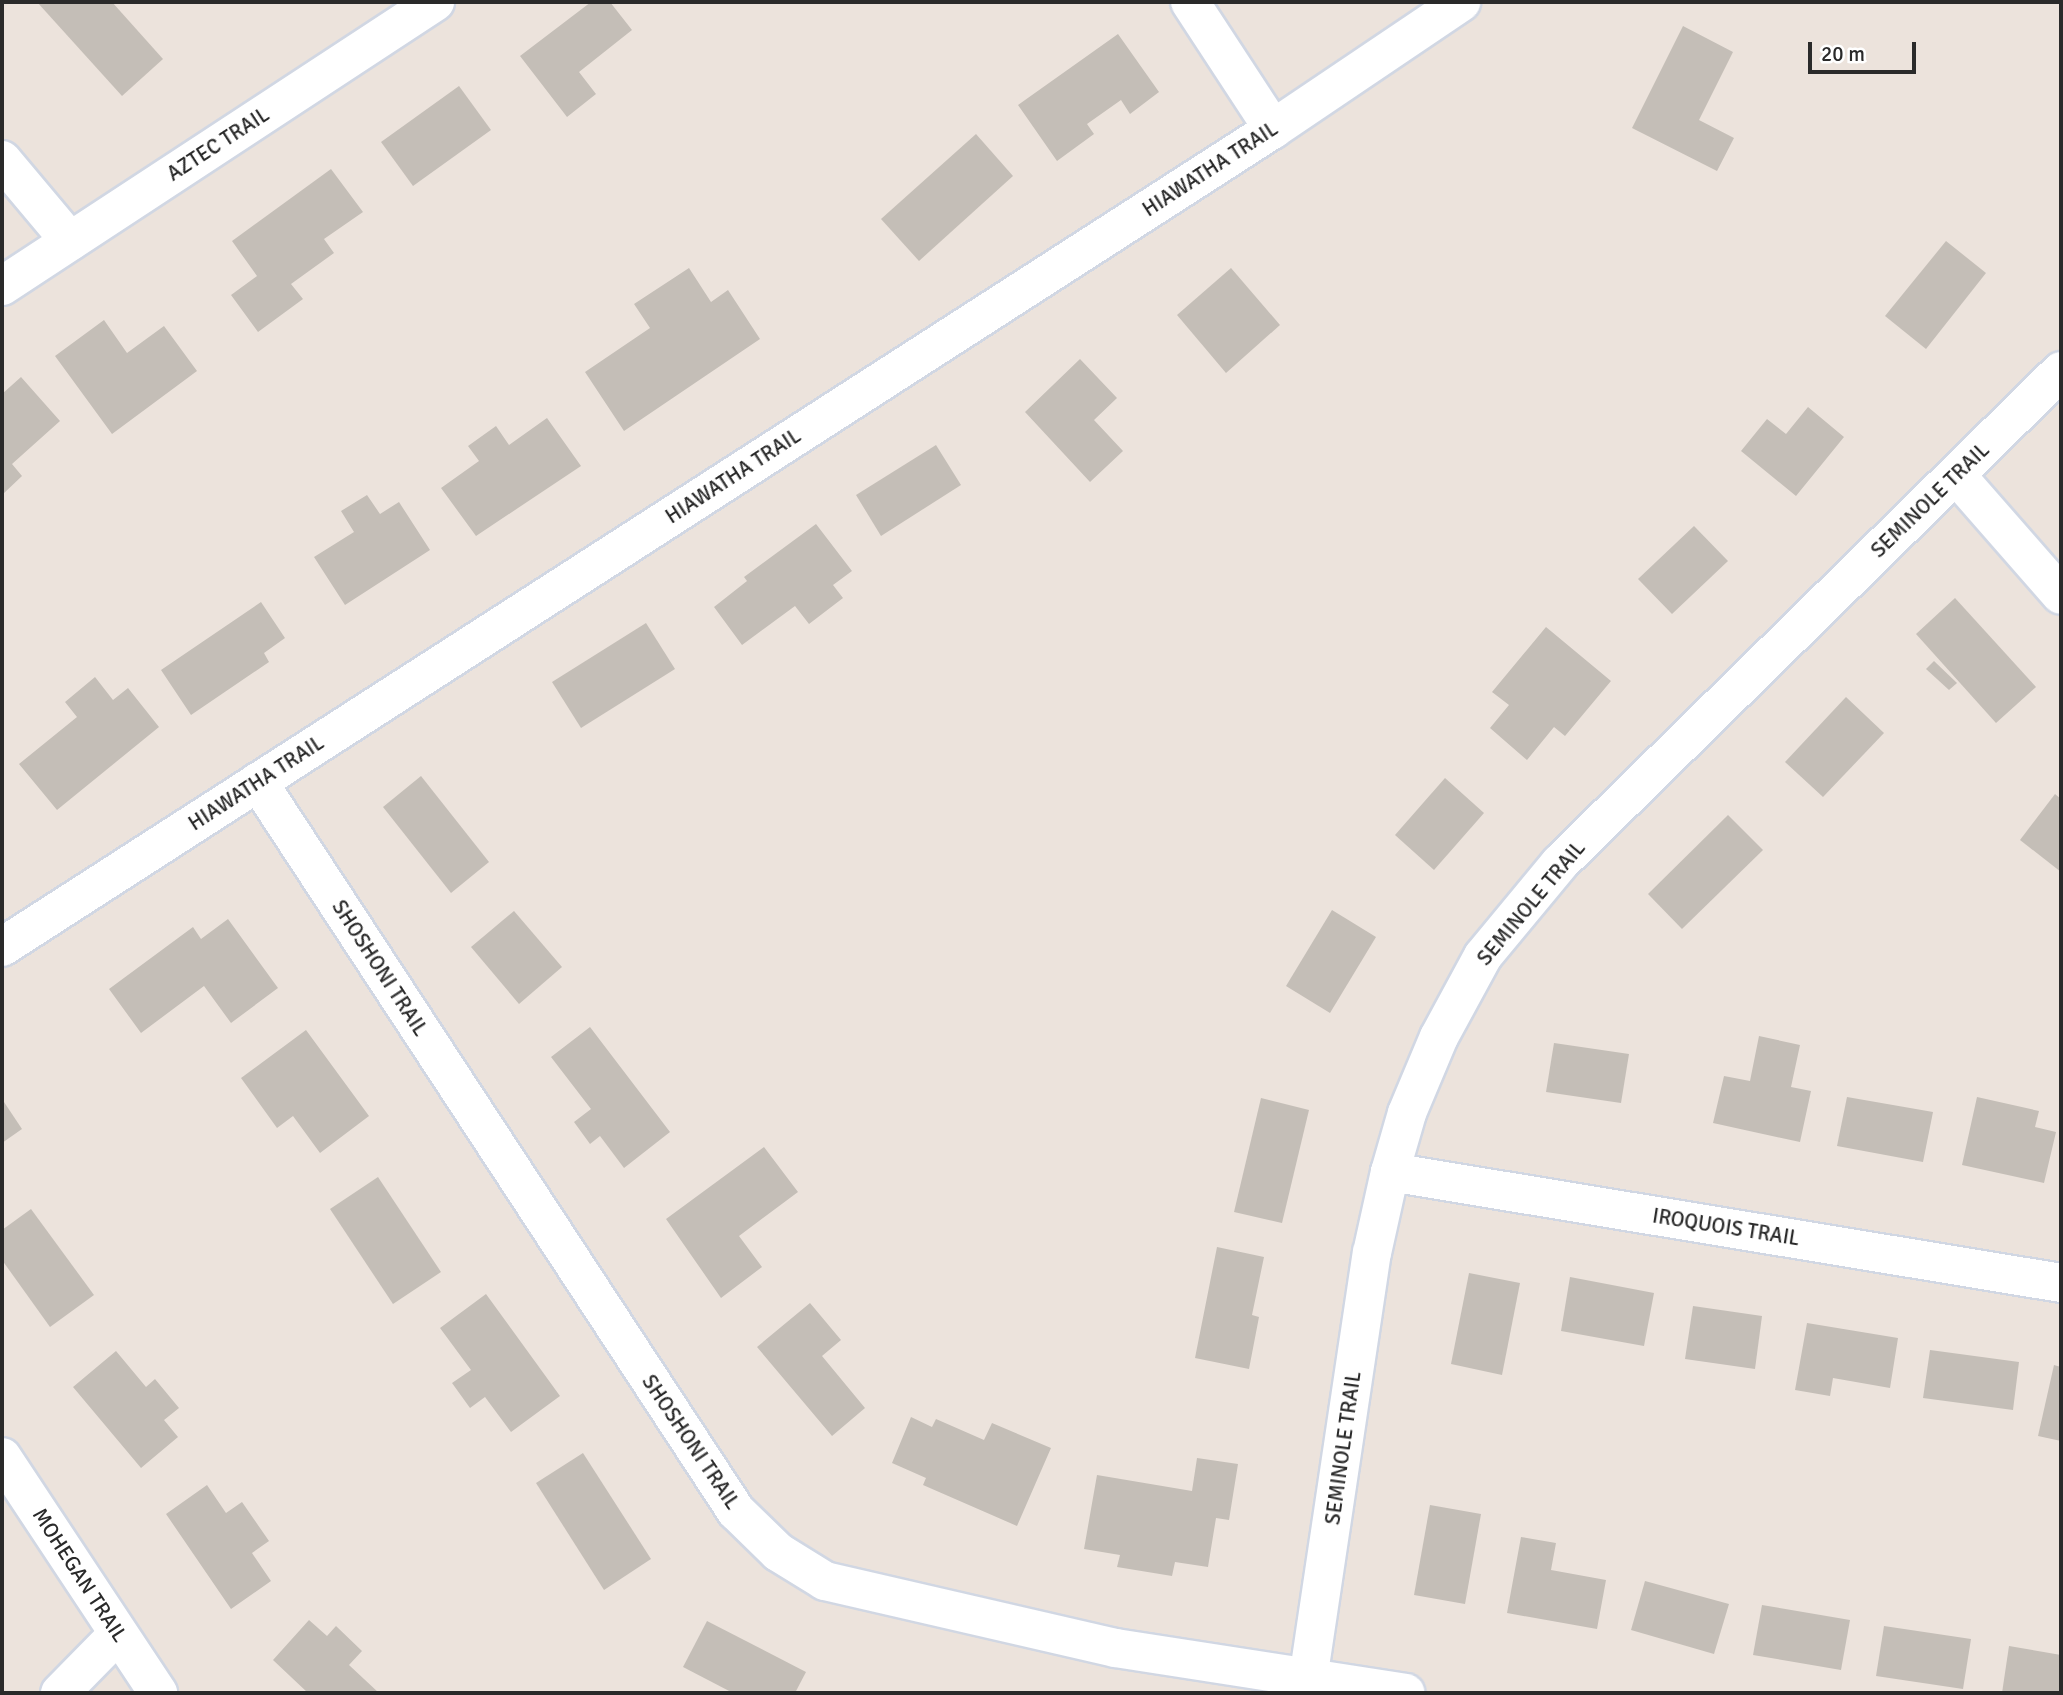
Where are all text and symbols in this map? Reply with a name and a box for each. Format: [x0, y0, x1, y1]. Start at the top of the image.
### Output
scale bar [1811, 28, 1920, 72]
text: 20 m [1821, 41, 1865, 67]
street label: AZTEC TRAIL [162, 102, 274, 186]
street label: HIAWATHA TRAIL [1138, 116, 1282, 222]
street label: HIAWATHA TRAIL [661, 423, 805, 529]
street label: SEMINOLE TRAIL [1866, 437, 1994, 563]
street label: HIAWATHA TRAIL [184, 730, 328, 836]
street label: SEMINOLE TRAIL [1472, 836, 1590, 970]
street label: SHOSHONI TRAIL [327, 895, 433, 1041]
street label: IROQUOIS TRAIL [1651, 1203, 1801, 1251]
street label: SHOSHONI TRAIL [637, 1370, 745, 1514]
street label: SEMINOLE TRAIL [1320, 1370, 1366, 1526]
street label: MOHEGAN TRAIL [27, 1503, 133, 1647]

